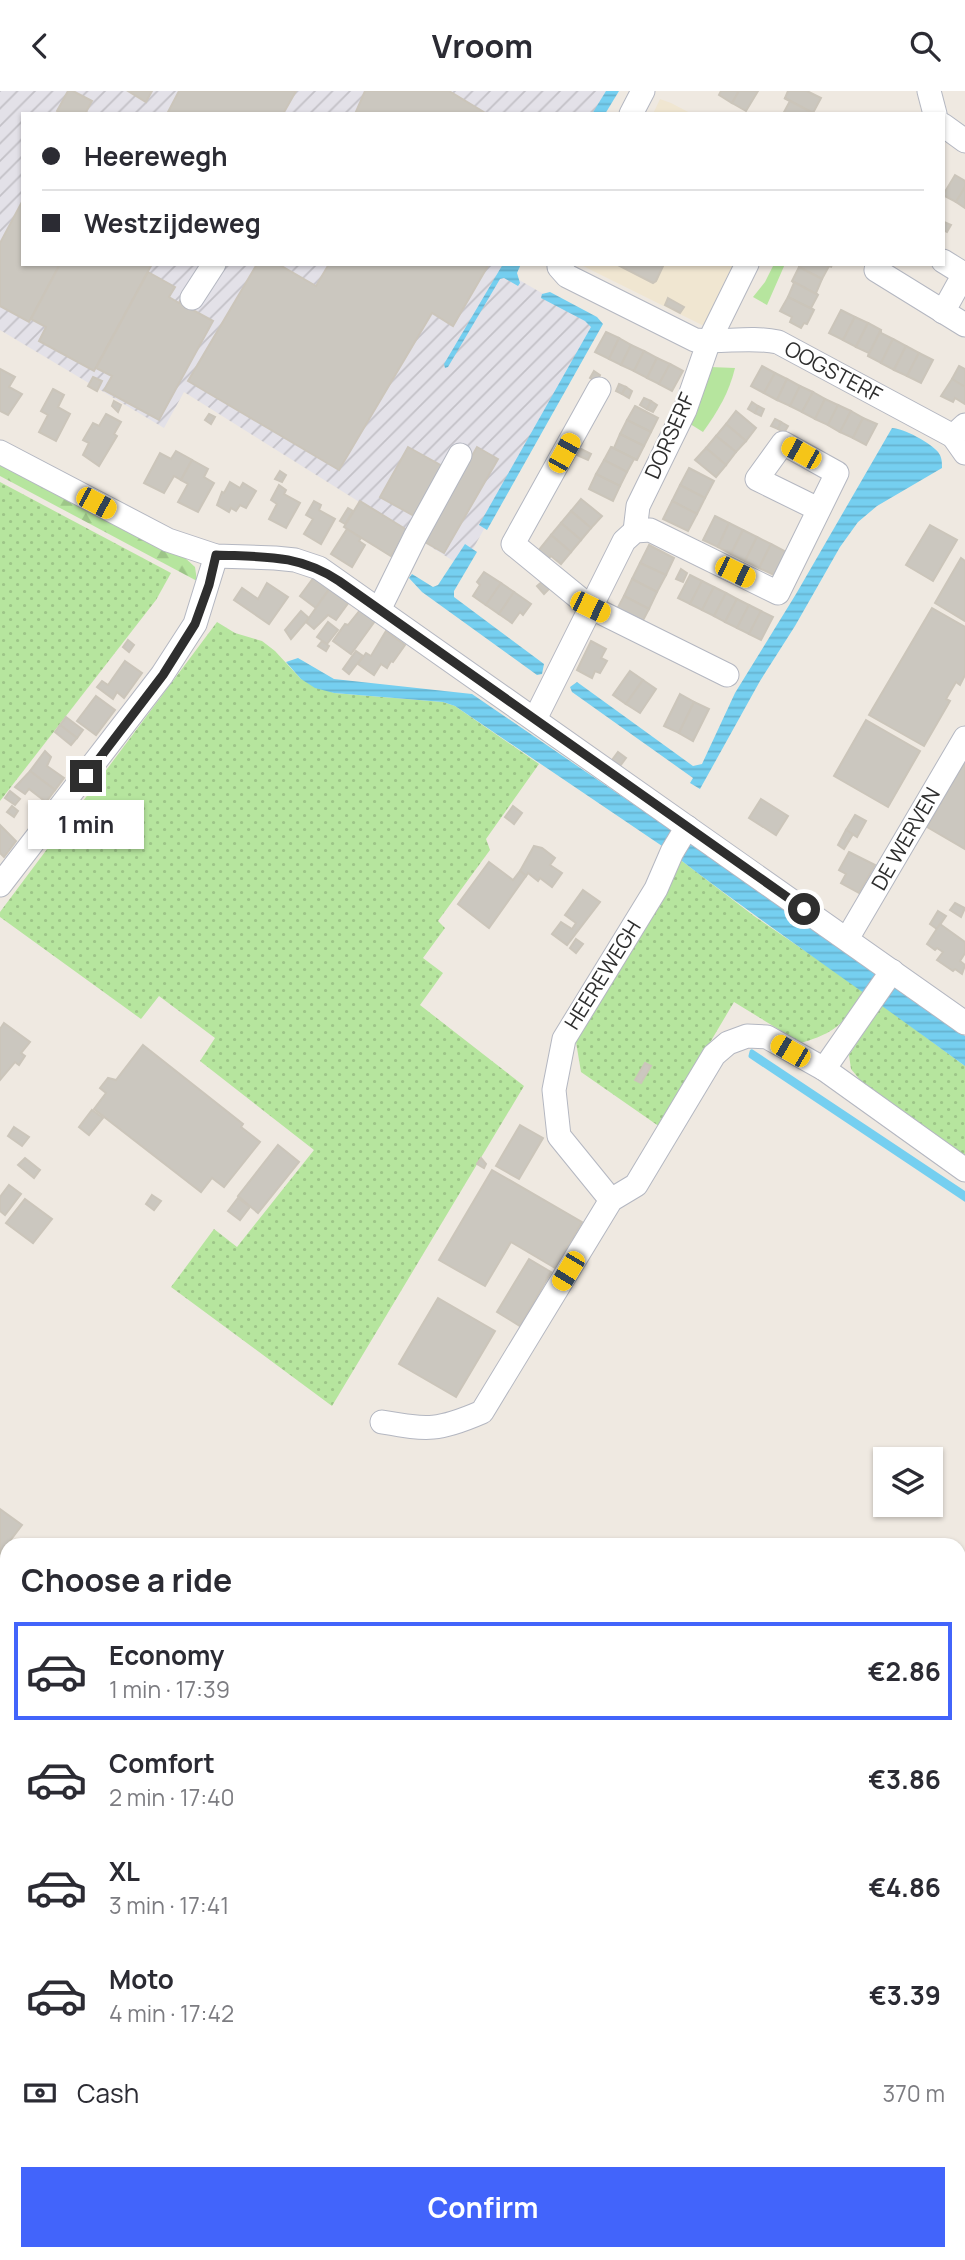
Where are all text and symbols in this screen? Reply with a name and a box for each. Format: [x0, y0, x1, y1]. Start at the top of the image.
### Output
text: Vroom [432, 24, 533, 68]
icon: back [21, 27, 59, 65]
icon: search [906, 27, 944, 65]
text: Heerewegh [84, 138, 228, 174]
text: Westzijdeweg [84, 205, 261, 241]
street label: OOGSTERF [780, 334, 887, 409]
street label: DORSERF [638, 388, 701, 483]
car [545, 430, 584, 476]
car [778, 434, 825, 472]
car [73, 484, 120, 522]
car [712, 553, 759, 591]
car [567, 588, 614, 626]
route end [70, 760, 102, 792]
street label: DE WERVEN [864, 782, 946, 895]
callout: 1 min [28, 801, 144, 849]
text: 1 min [58, 808, 114, 840]
route start [788, 893, 820, 925]
street label: HEEREWEGH [558, 915, 647, 1034]
car [767, 1031, 814, 1071]
car [549, 1248, 588, 1294]
map controls [873, 1447, 943, 1517]
button: layers [873, 1447, 943, 1517]
text: Choose a ride [21, 1558, 232, 1602]
text: Economy [109, 1637, 224, 1673]
icon: car [25, 1640, 88, 1703]
text: €2.86 [868, 1653, 941, 1689]
text: 1 min · 17:39 [109, 1673, 230, 1705]
text: Comfort [109, 1745, 215, 1781]
icon: car [25, 1748, 88, 1811]
text: €3.86 [868, 1761, 941, 1797]
text: 2 min · 17:40 [109, 1781, 235, 1813]
text: XL [109, 1853, 140, 1889]
icon: car [25, 1856, 88, 1919]
text: €4.86 [868, 1869, 941, 1905]
text: 3 min · 17:41 [109, 1889, 229, 1921]
text: Moto [109, 1961, 174, 1997]
icon: car [25, 1964, 88, 2027]
text: €3.39 [869, 1977, 941, 2013]
text: 4 min · 17:42 [109, 1997, 234, 2029]
icon: cash [21, 2074, 59, 2112]
text: Cash [77, 2075, 139, 2111]
text: 370 m [883, 2077, 945, 2109]
button: Confirm [21, 2167, 945, 2247]

